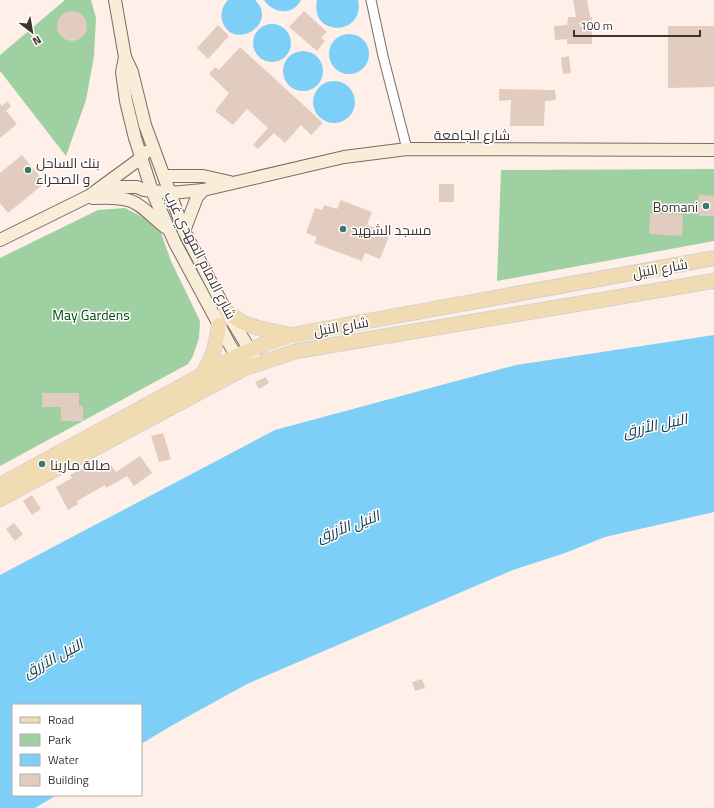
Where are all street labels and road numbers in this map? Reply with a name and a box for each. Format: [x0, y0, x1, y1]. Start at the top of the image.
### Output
street label: شارع الجامعة [434, 124, 510, 145]
street label: شارع الامام المهدي غرب [158, 187, 242, 323]
street label: شارع النيل [631, 253, 689, 283]
street label: شارع النيل [312, 311, 370, 341]

